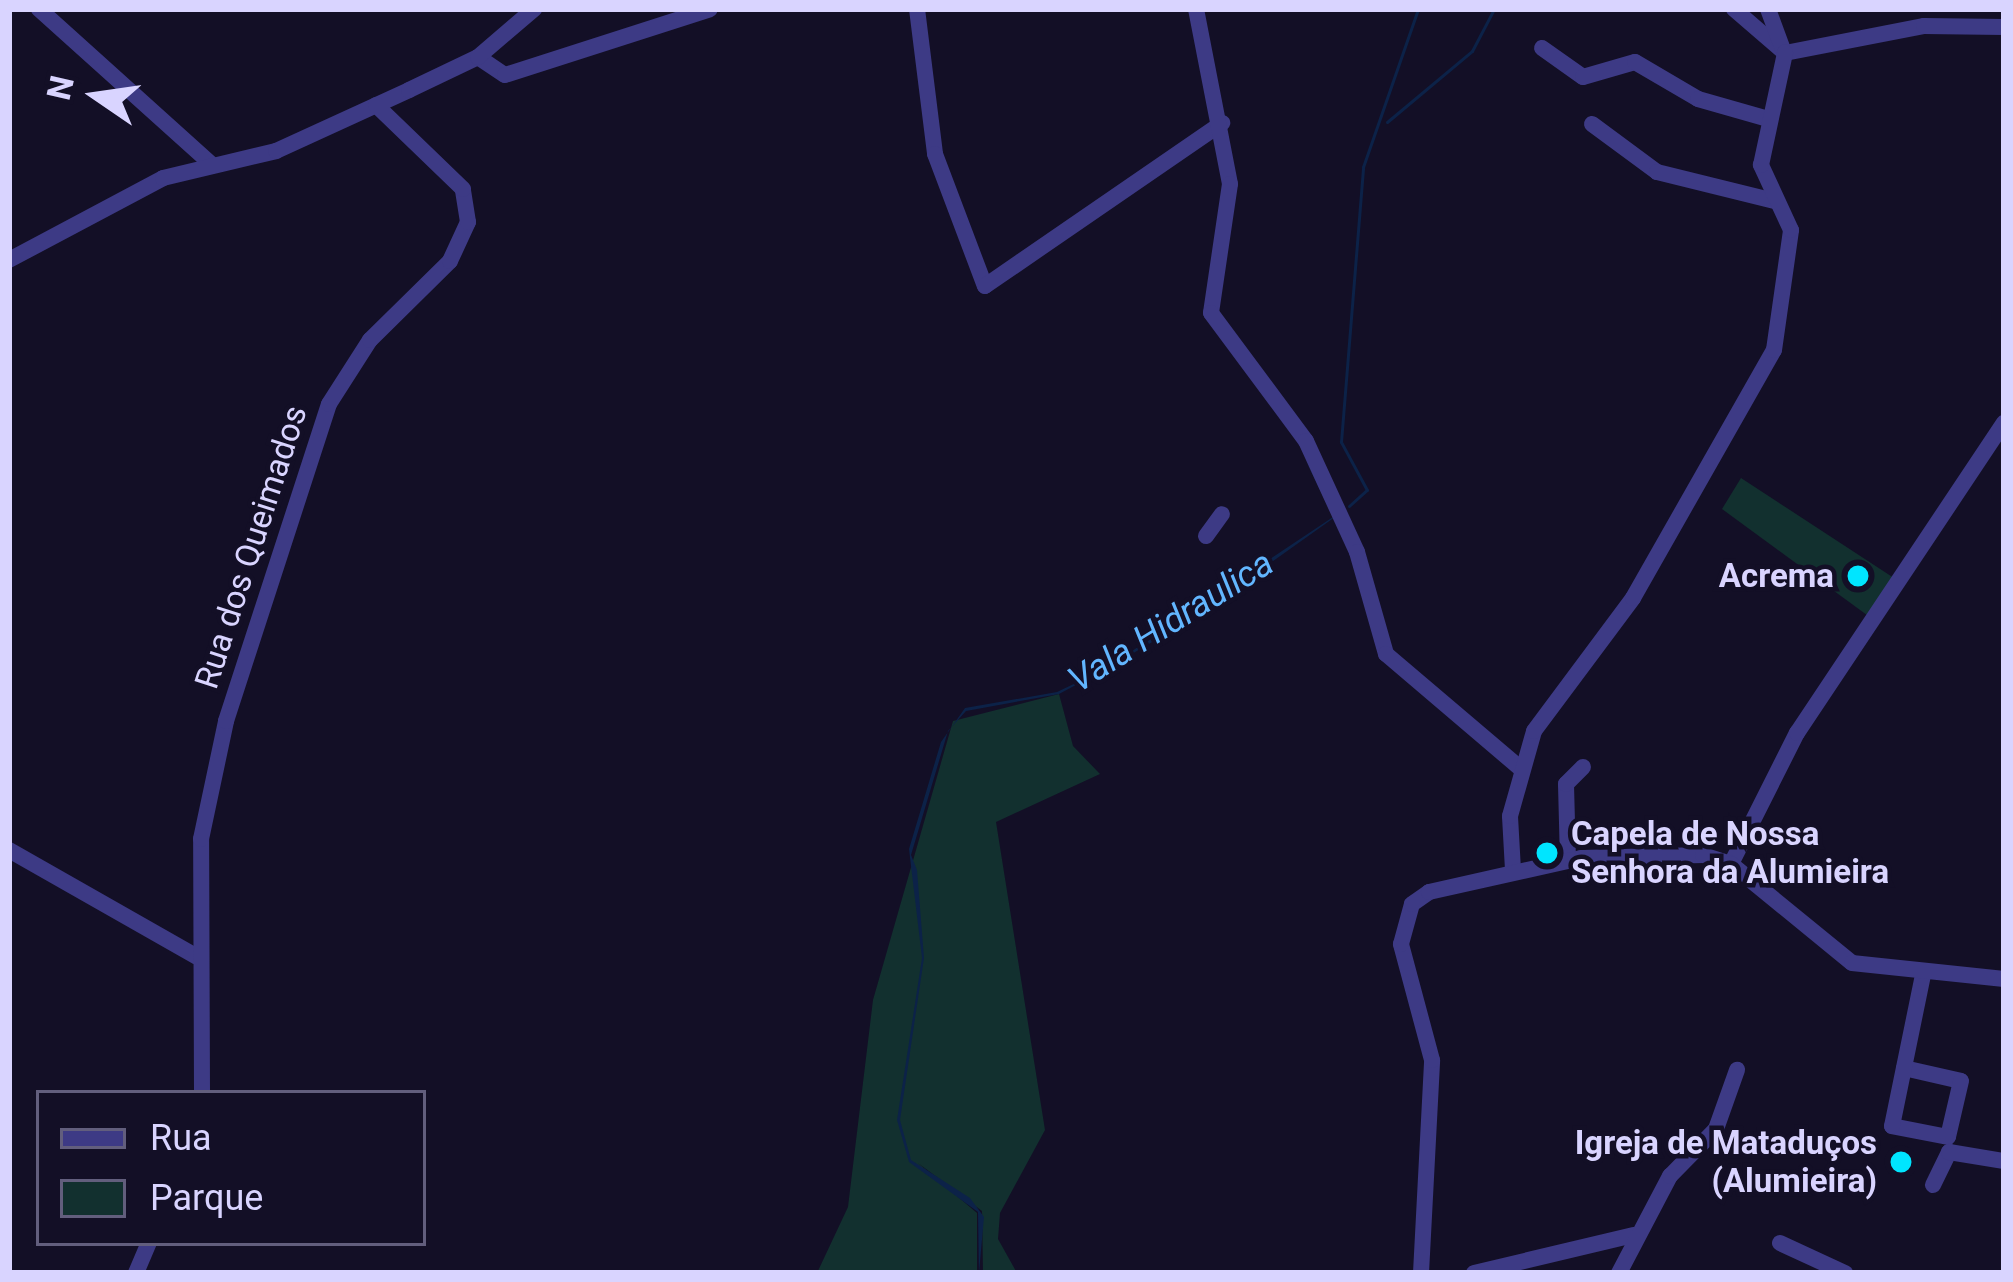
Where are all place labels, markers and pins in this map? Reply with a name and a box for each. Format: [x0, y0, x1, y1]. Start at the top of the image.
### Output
place label: Acrema [1719, 556, 1834, 596]
marker: Acrema [1845, 563, 1871, 589]
place label: Capela de Nossa Senhora da Alumieira [1571, 814, 1889, 892]
marker: Capela de Nossa Senhora da Alumieira [1534, 840, 1560, 866]
place label: Igreja de Mataduços (Alumieira) [1575, 1123, 1877, 1201]
marker: Igreja de Mataduços (Alumieira) [1888, 1149, 1914, 1175]

